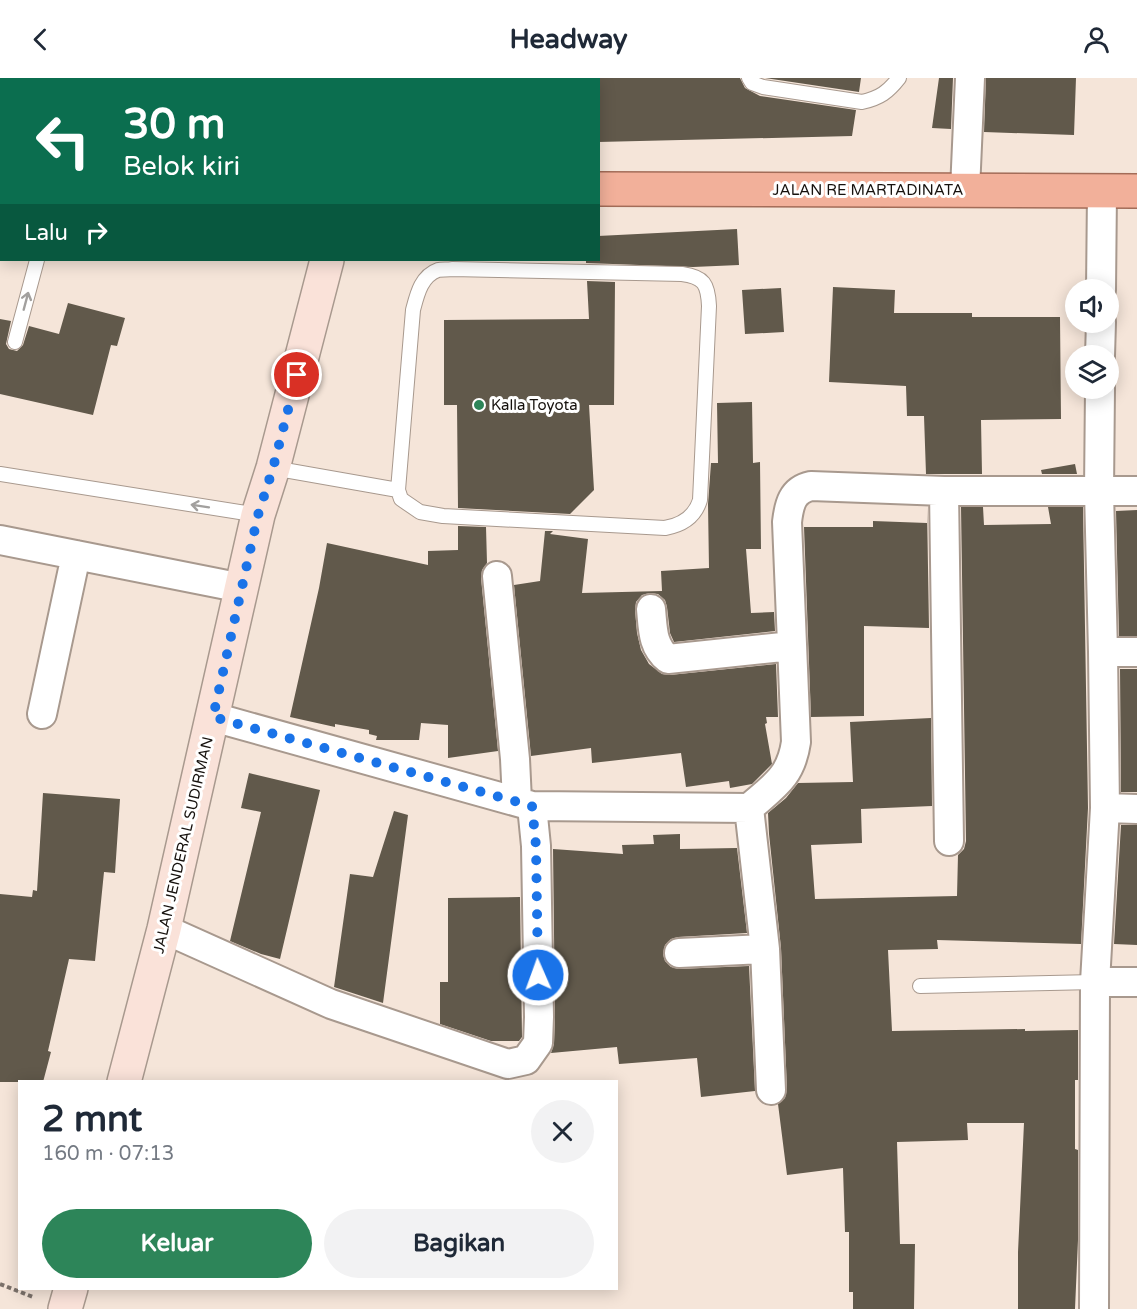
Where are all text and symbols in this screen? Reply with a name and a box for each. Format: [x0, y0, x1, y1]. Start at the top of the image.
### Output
icon: back [24, 23, 57, 56]
text: Headway [509, 23, 628, 56]
icon: person [1080, 23, 1113, 56]
text: 30 m [123, 99, 225, 150]
icon: left [24, 102, 102, 180]
text: Belok kiri [123, 150, 240, 183]
street label: JALAN RE MARTADINATA [773, 181, 963, 199]
icon: right [80, 216, 113, 249]
text: Lalu [24, 220, 68, 246]
map controls [1065, 279, 1119, 399]
button: sound [1065, 279, 1119, 333]
one-way arrow [21, 292, 32, 311]
button: layers [1065, 345, 1119, 399]
pin [271, 349, 322, 400]
icon: arrive [280, 358, 313, 391]
place label: Kalla Toyota [491, 396, 578, 414]
marker: Kalla Toyota [472, 398, 486, 412]
one-way arrow [191, 500, 211, 511]
street label: JALAN JENDERAL SUDIRMAN [149, 735, 217, 955]
position arrow [506, 943, 570, 1007]
text: 2 mnt [42, 1098, 142, 1141]
button: close [531, 1100, 594, 1163]
text: 160 m · 07:13 [42, 1142, 174, 1166]
button: Keluar [42, 1209, 312, 1278]
button: Bagikan [324, 1209, 594, 1278]

